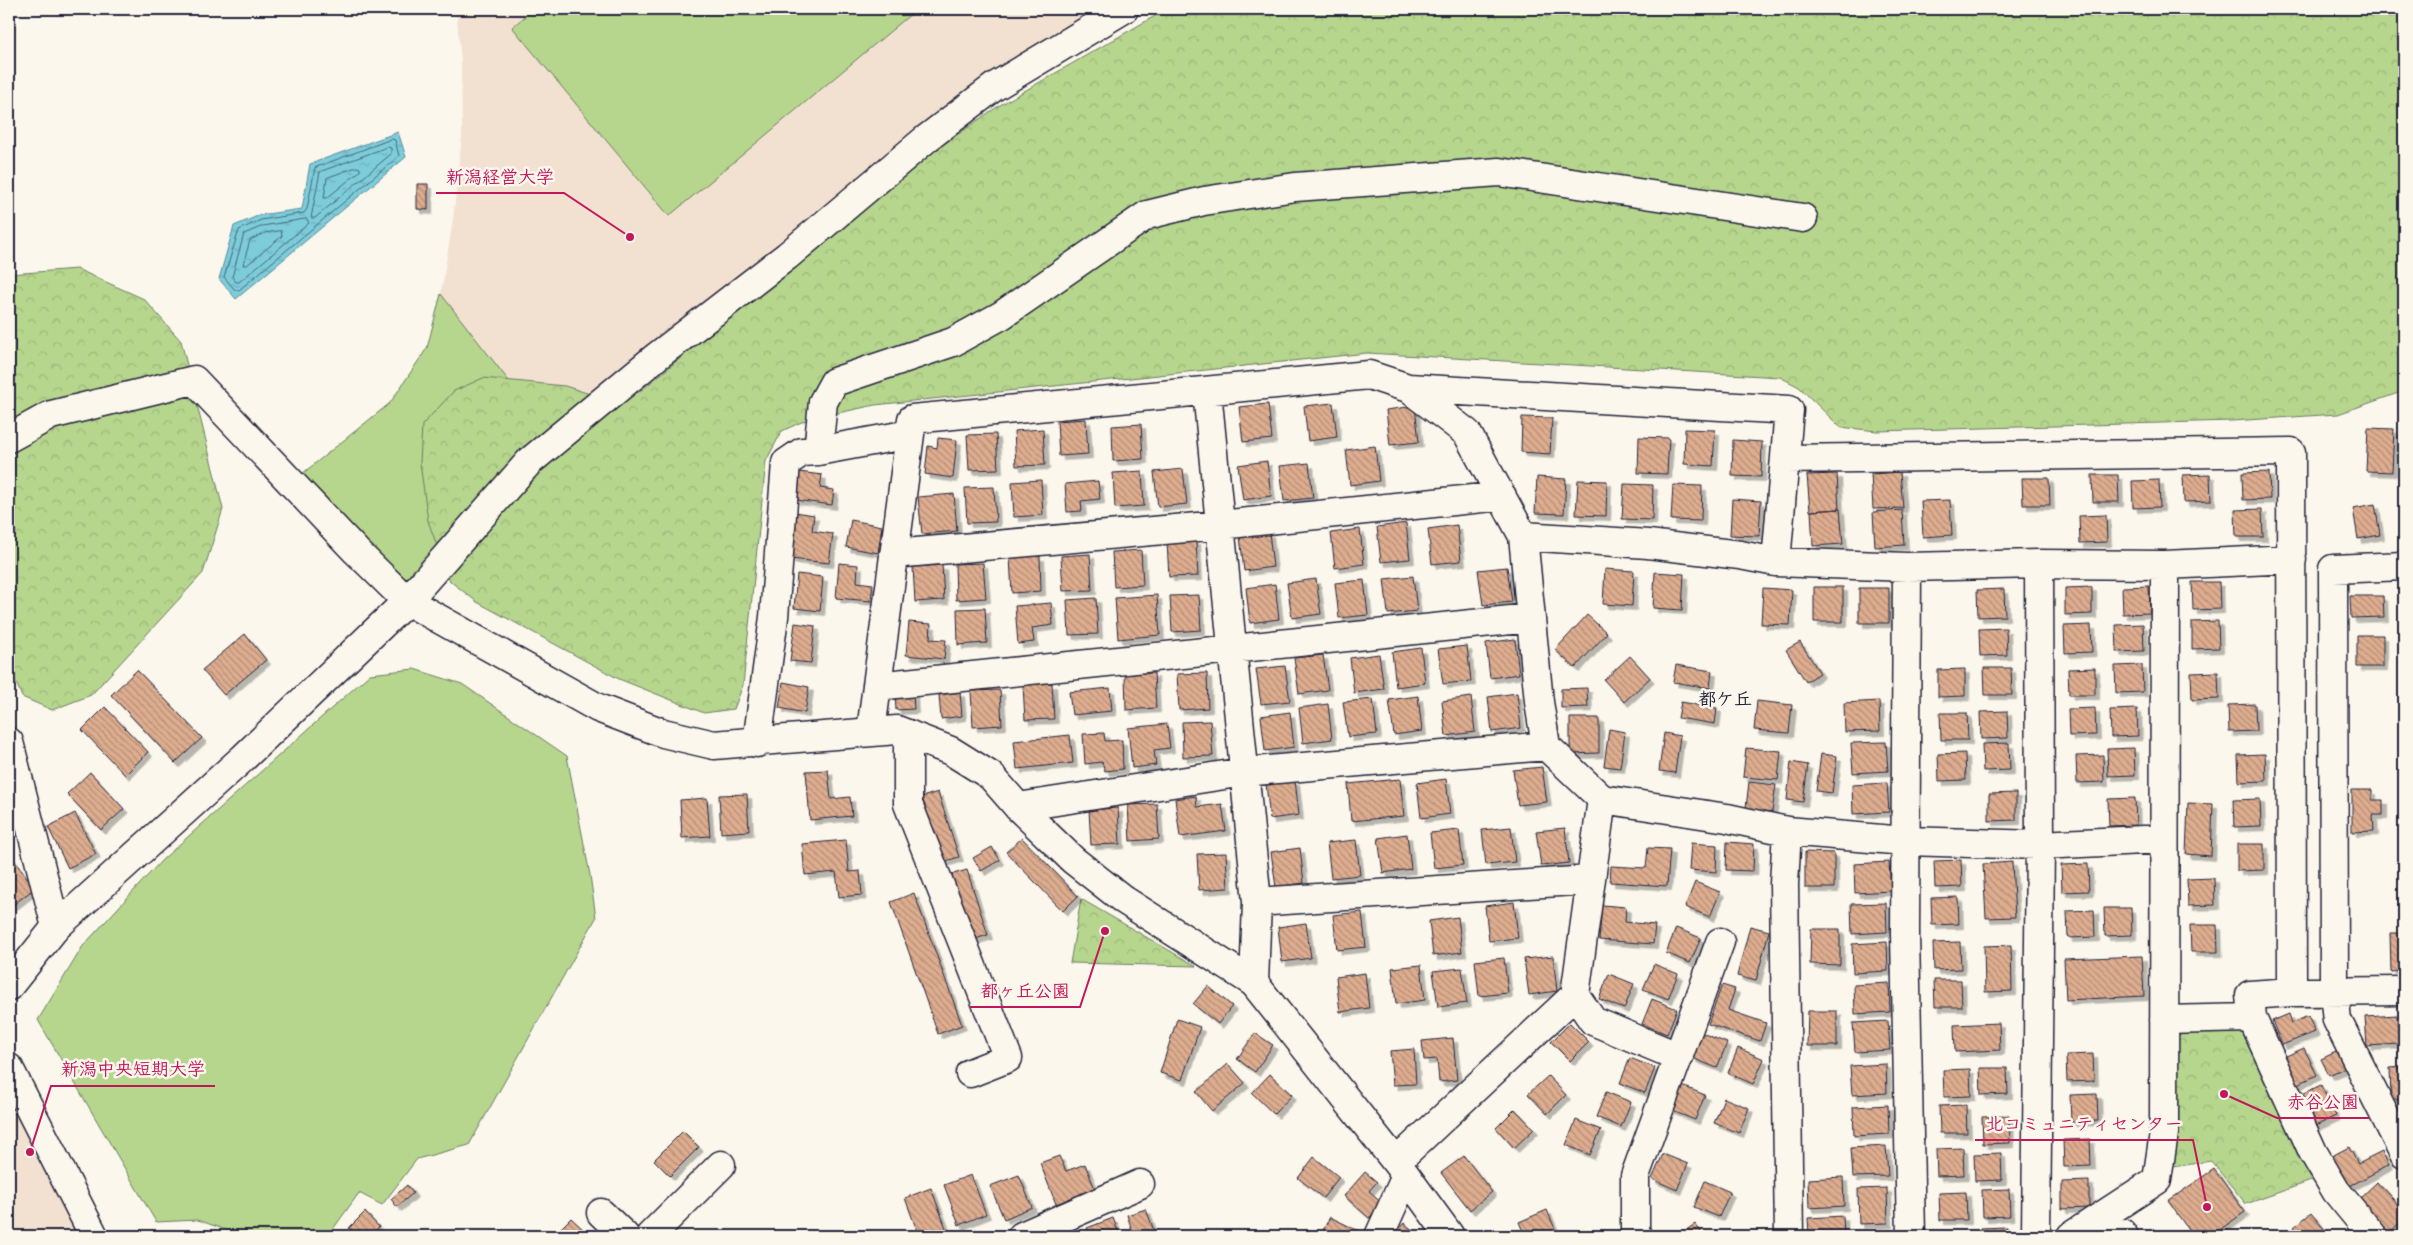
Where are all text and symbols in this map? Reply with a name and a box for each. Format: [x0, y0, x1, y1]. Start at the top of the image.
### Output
callout: 新潟経営大学 [436, 160, 564, 193]
text: 新潟経営大学 [446, 167, 554, 188]
district label: 都ケ丘 [1698, 689, 1752, 710]
callout: 都ヶ丘公園 [970, 974, 1080, 1007]
text: 都ヶ丘公園 [980, 981, 1070, 1002]
callout: 新潟中央短期大学 [51, 1053, 215, 1086]
text: 新潟中央短期大学 [61, 1059, 205, 1080]
callout: 赤谷公園 [2277, 1085, 2369, 1118]
text: 赤谷公園 [2287, 1092, 2359, 1113]
callout: 北コミュニティセンター [1975, 1107, 2193, 1140]
text: 北コミュニティセンター [1986, 1114, 2182, 1135]

